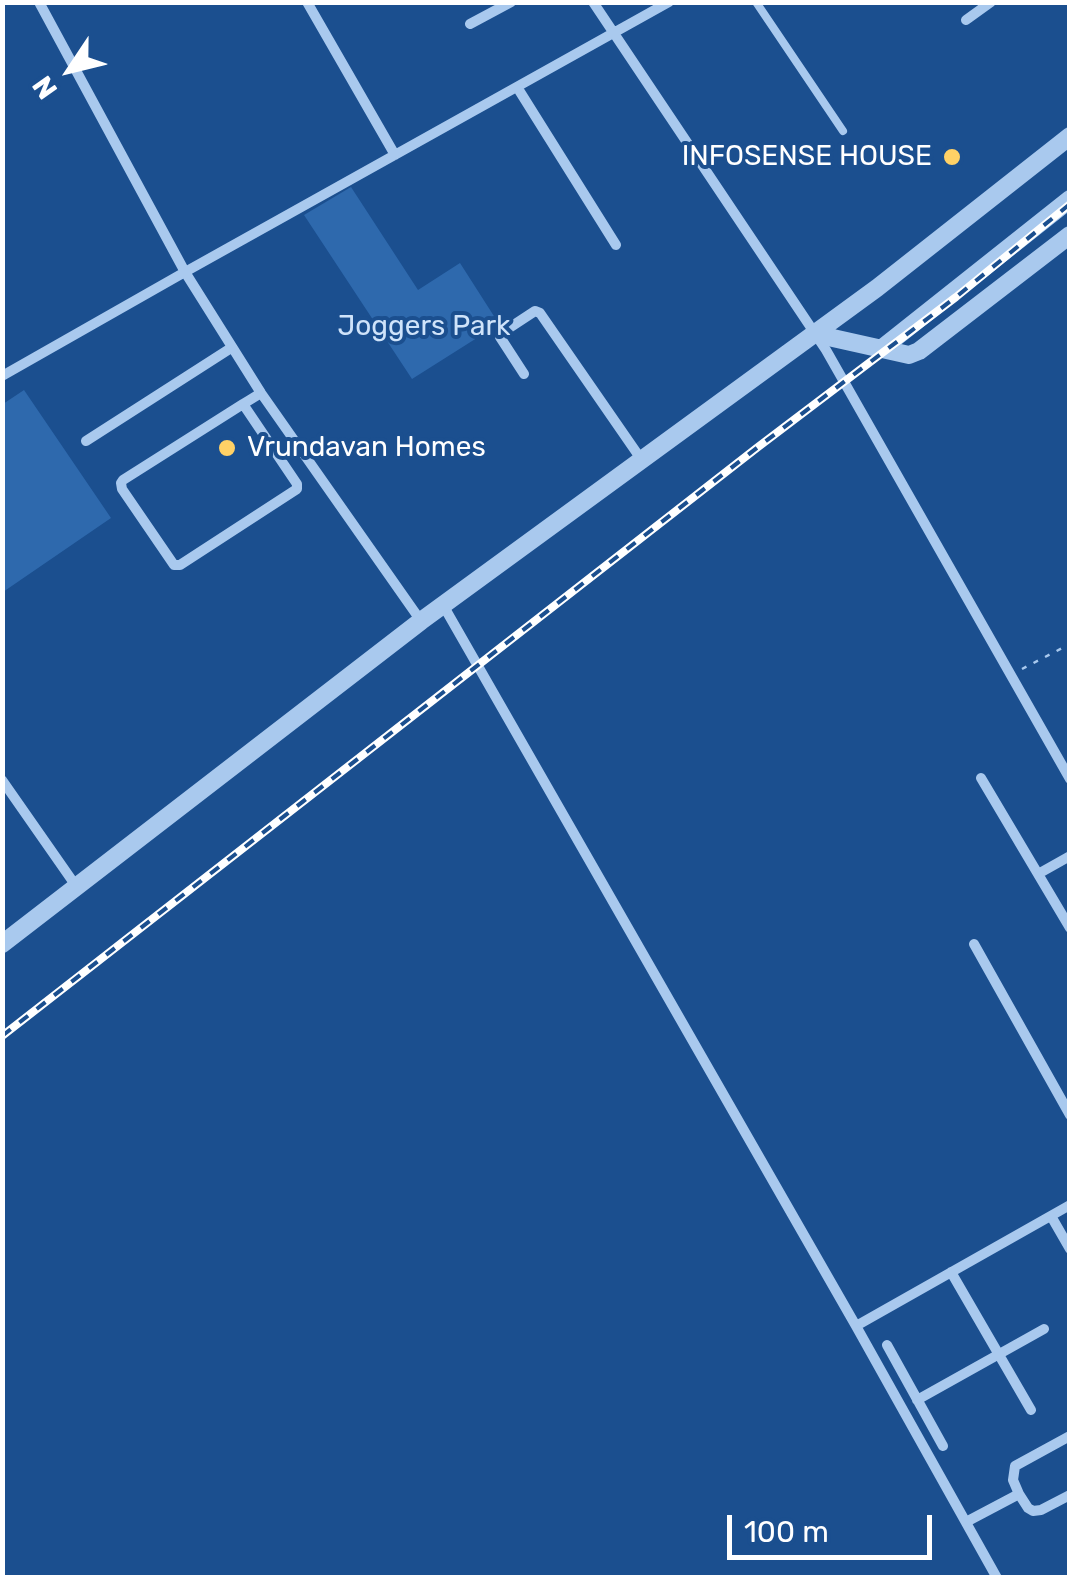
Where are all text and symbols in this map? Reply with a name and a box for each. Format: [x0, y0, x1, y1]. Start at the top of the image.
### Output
north arrow [20, 20, 120, 120]
text: N [26, 70, 64, 105]
place label: INFOSENSE HOUSE [682, 140, 932, 174]
marker: INFOSENSE HOUSE [941, 146, 963, 168]
park label: Joggers Park [338, 310, 510, 344]
place label: Vrundavan Homes [247, 431, 486, 465]
marker: Vrundavan Homes [216, 437, 238, 459]
scale bar [732, 1495, 937, 1557]
text: 100 m [744, 1514, 829, 1550]

